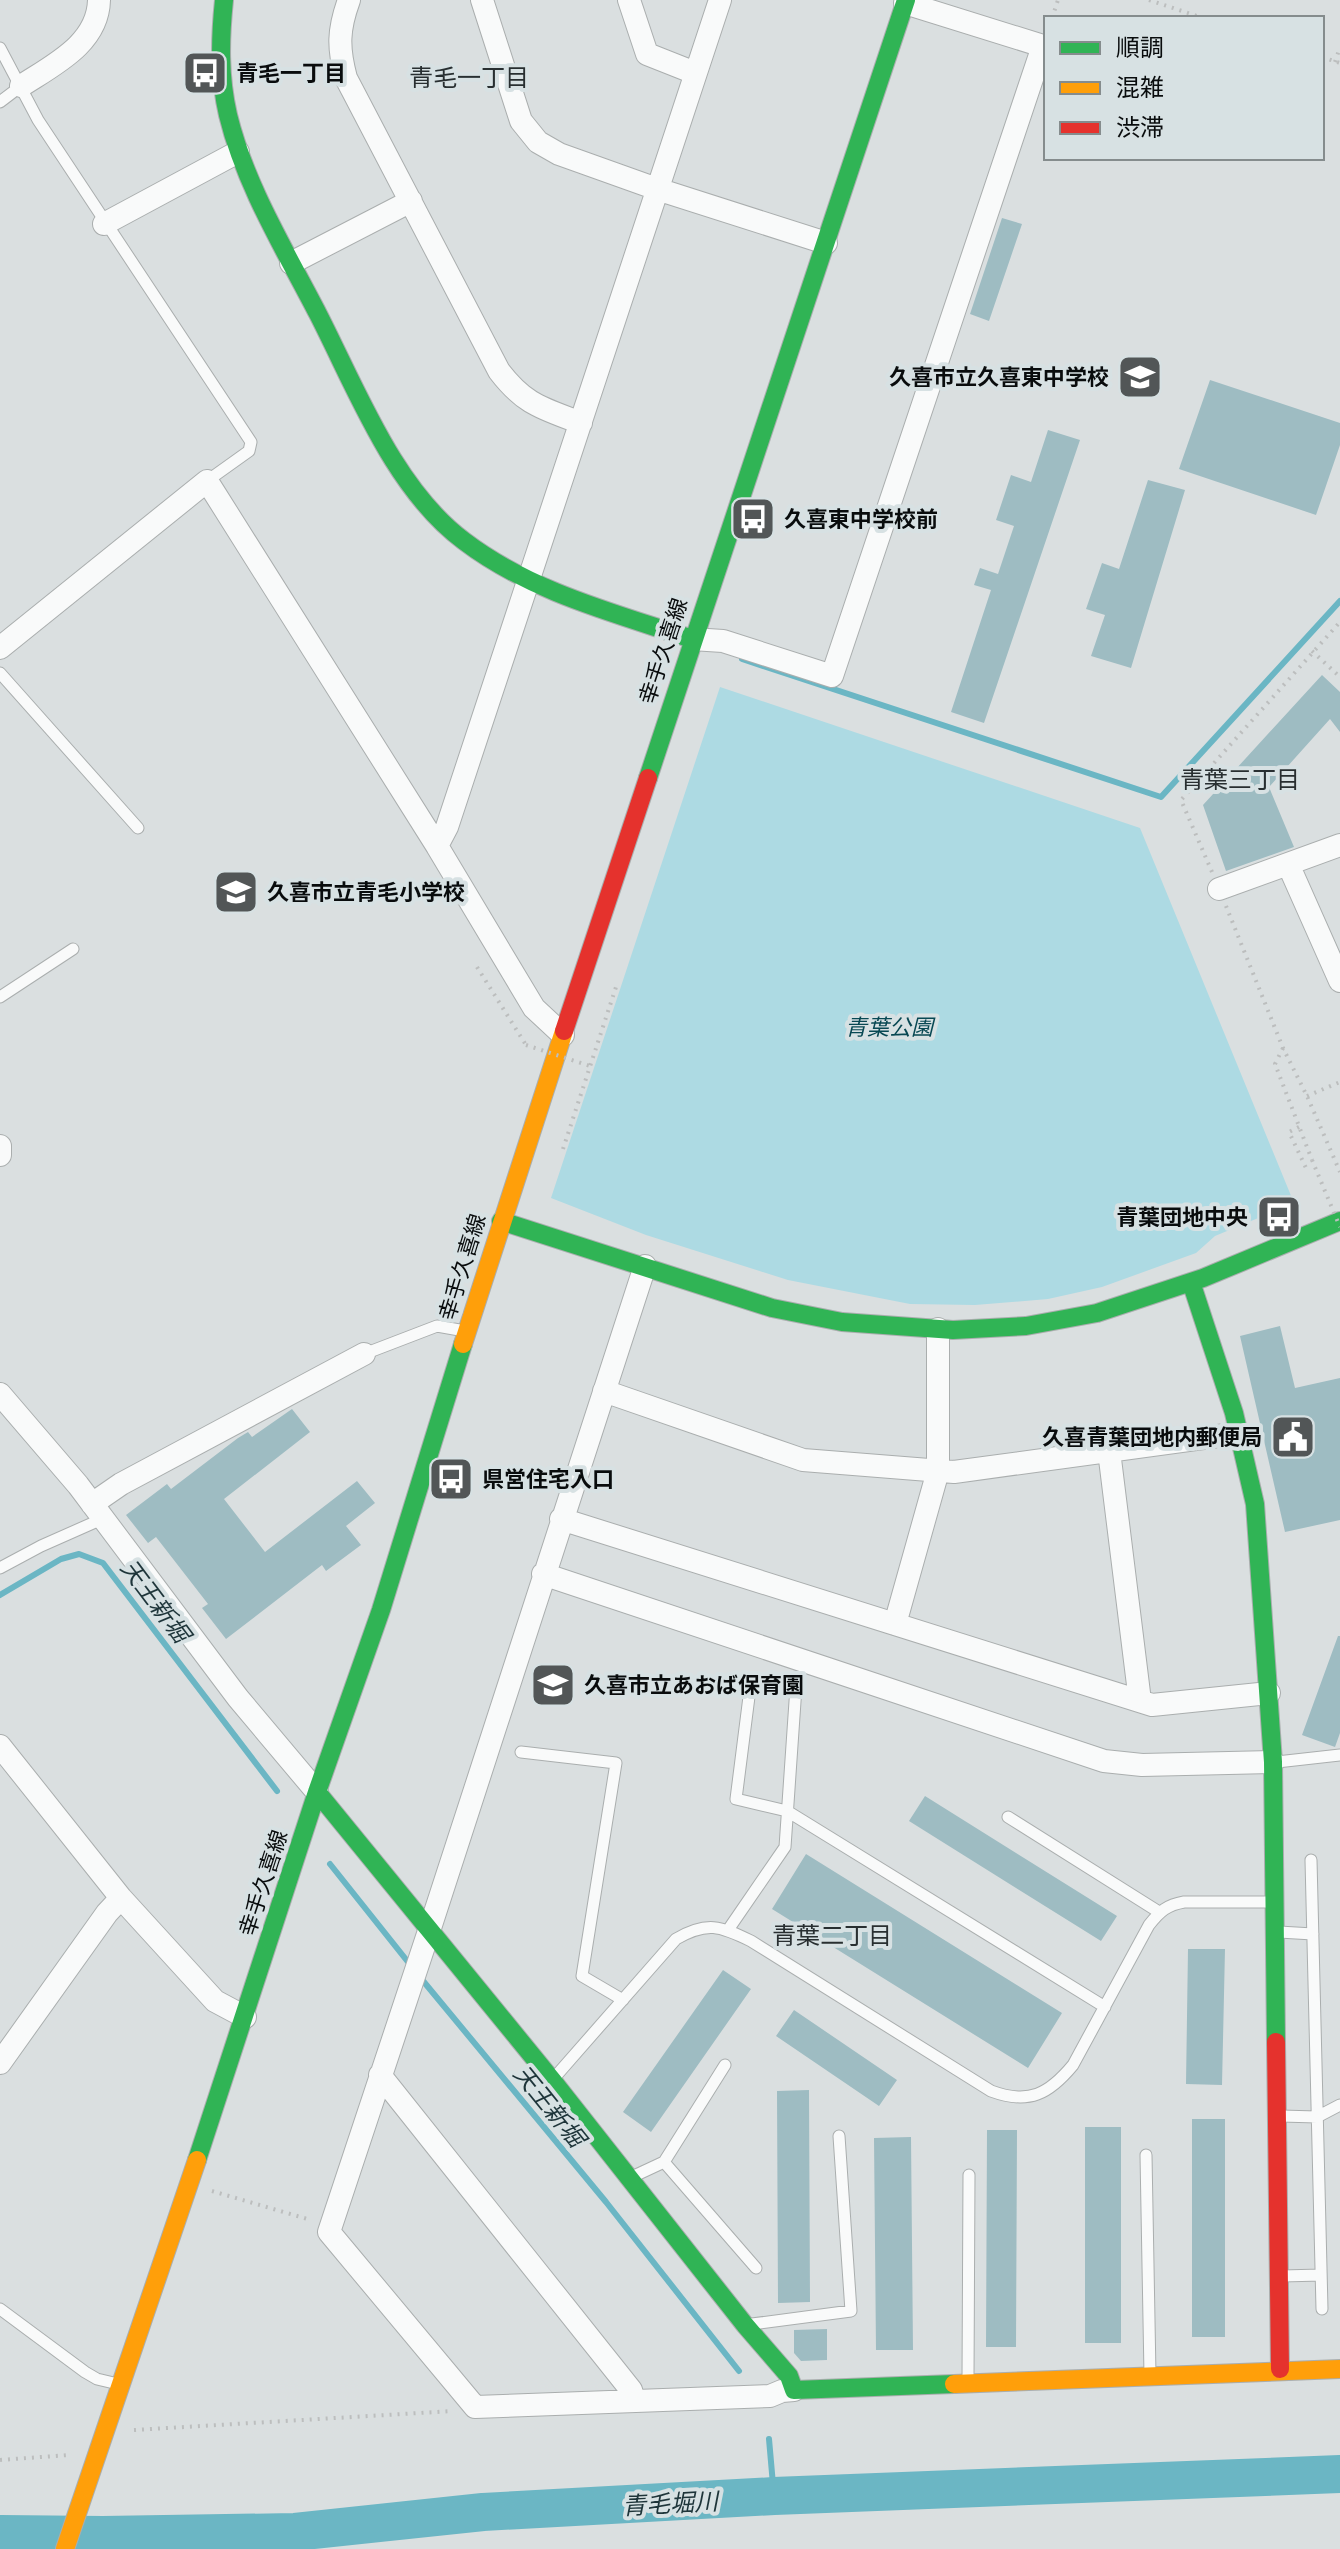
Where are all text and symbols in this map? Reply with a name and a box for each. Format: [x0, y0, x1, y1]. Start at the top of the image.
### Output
legend [1044, 16, 1324, 160]
text: 順調 [1116, 33, 1164, 62]
bus stop icon: 青毛一丁目 [181, 49, 229, 97]
place label: 青毛一丁目 [236, 60, 346, 87]
district label: 青毛一丁目 [409, 63, 529, 92]
text: 混雑 [1116, 73, 1164, 102]
text: 渋滞 [1116, 113, 1164, 142]
school or university icon: 久喜市立久喜東中学校 [1116, 353, 1164, 401]
place label: 久喜市立久喜東中学校 [889, 364, 1109, 391]
bus stop icon: 久喜東中学校前 [729, 495, 777, 543]
place label: 久喜東中学校前 [784, 506, 938, 533]
street label: 幸手久喜線 [634, 595, 693, 708]
district label: 青葉三丁目 [1180, 765, 1300, 794]
school or university icon: 久喜市立青毛小学校 [212, 868, 260, 916]
place label: 久喜市立青毛小学校 [267, 879, 465, 906]
park label: 青葉公園 [845, 1014, 936, 1041]
bus stop icon: 青葉団地中央 [1255, 1193, 1303, 1241]
place label: 青葉団地中央 [1116, 1204, 1248, 1231]
street label: 幸手久喜線 [433, 1211, 491, 1324]
public building icon: 久喜青葉団地内郵便局 [1269, 1413, 1317, 1461]
place label: 久喜青葉団地内郵便局 [1042, 1424, 1262, 1451]
bus stop icon: 県営住宅入口 [427, 1455, 475, 1503]
place label: 県営住宅入口 [482, 1466, 614, 1493]
water label: 天王新堀 [115, 1554, 198, 1651]
school or university icon: 久喜市立あおば保育園 [529, 1661, 577, 1709]
place label: 久喜市立あおば保育園 [584, 1672, 804, 1699]
street label: 幸手久喜線 [234, 1827, 293, 1940]
district label: 青葉二丁目 [772, 1921, 892, 1950]
water label: 天王新堀 [508, 2059, 593, 2155]
water label: 青毛堀川 [621, 2486, 722, 2520]

